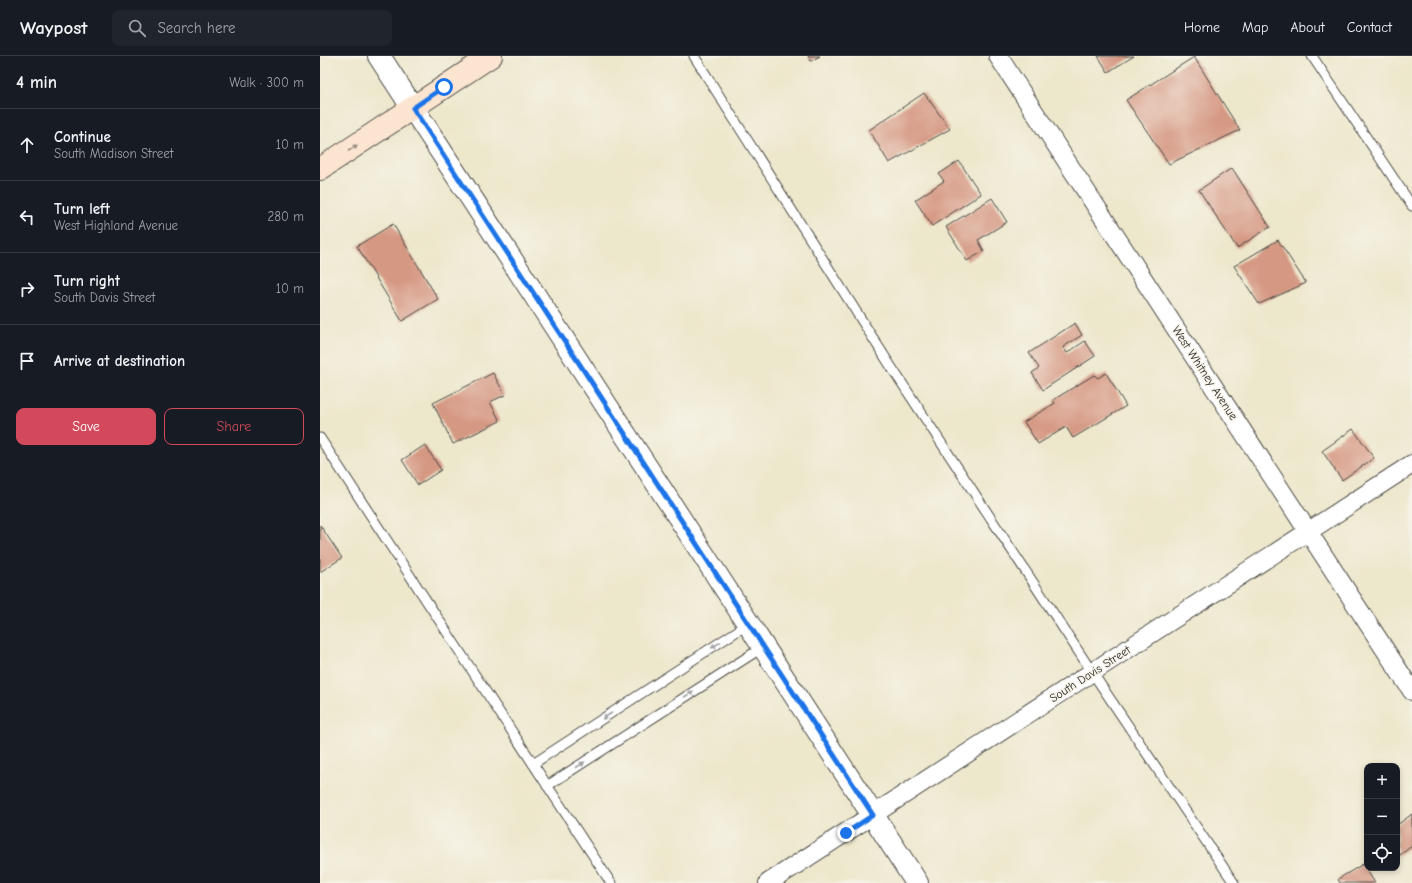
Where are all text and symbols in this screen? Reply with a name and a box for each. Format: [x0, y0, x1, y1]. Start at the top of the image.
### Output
search box [112, 10, 392, 46]
text: Waypost [20, 17, 88, 39]
icon: search [126, 17, 148, 39]
text: Search here [158, 19, 236, 37]
text: Home [1184, 19, 1220, 36]
text: Map [1242, 19, 1268, 36]
text: About [1290, 19, 1325, 36]
text: Contact [1347, 19, 1392, 36]
text: 4 min [16, 73, 57, 92]
text: Walk · 300 m [229, 75, 304, 90]
route start [435, 78, 453, 96]
text: Continue [54, 128, 111, 146]
icon: ahead [16, 134, 38, 156]
text: 10 m [276, 137, 304, 152]
one-way arrow [347, 144, 358, 152]
text: South Madison Street [54, 146, 174, 161]
text: Turn left [54, 200, 110, 218]
icon: left [16, 206, 38, 228]
text: 280 m [267, 209, 304, 224]
text: West Highland Avenue [54, 218, 178, 233]
text: Turn right [54, 272, 120, 290]
icon: right [16, 278, 38, 300]
text: 10 m [276, 281, 304, 296]
text: South Davis Street [54, 290, 155, 305]
street label: West Whitney Avenue [1169, 323, 1241, 423]
icon: arrive [16, 350, 38, 372]
text: Arrive at destination [54, 352, 185, 370]
button: Save [16, 408, 156, 445]
button: Share [164, 408, 304, 445]
one-way arrow [711, 641, 721, 649]
street label: South Davis Street [1047, 642, 1133, 705]
one-way arrow [683, 691, 695, 698]
one-way arrow [602, 712, 612, 720]
one-way arrow [574, 761, 586, 768]
map controls [1364, 763, 1400, 871]
button: + [1364, 763, 1400, 799]
button: − [1364, 799, 1400, 835]
route end [837, 824, 855, 842]
button: locate [1364, 835, 1400, 871]

